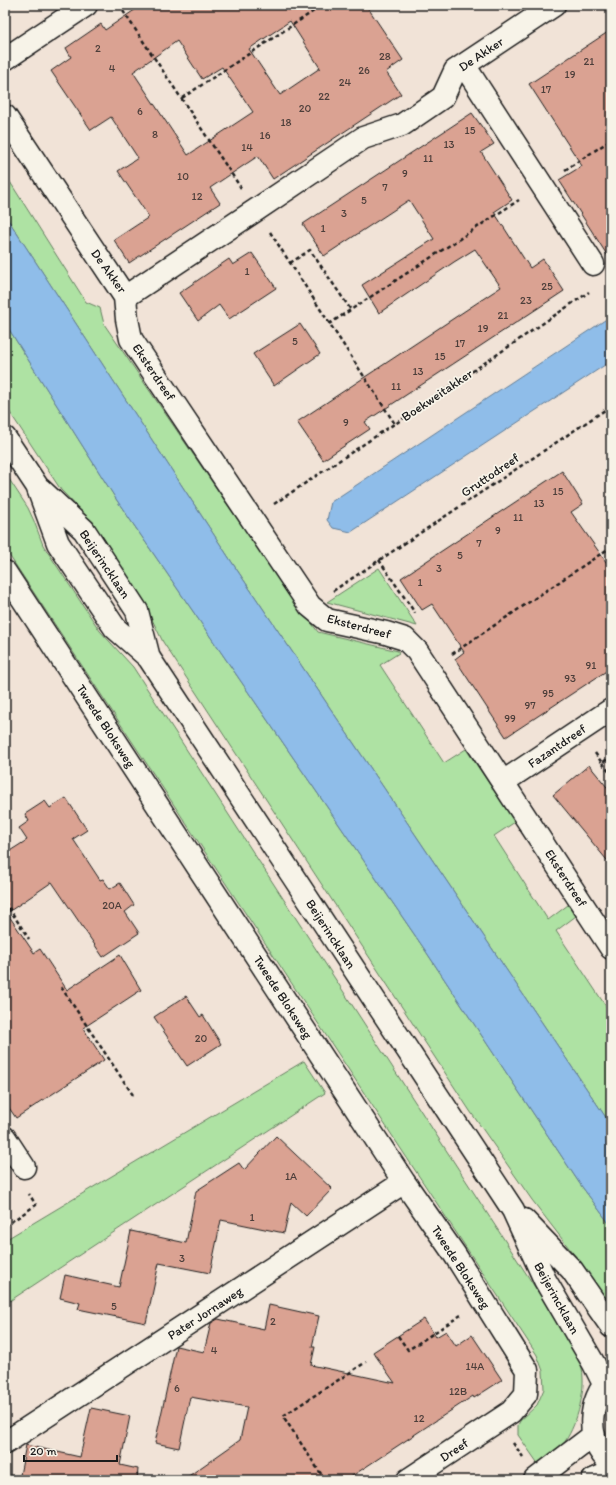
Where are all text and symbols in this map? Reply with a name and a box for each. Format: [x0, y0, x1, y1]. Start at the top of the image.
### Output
street label: De Akker [456, 33, 507, 74]
house number: 2 [95, 42, 101, 55]
house number: 28 [379, 50, 391, 63]
house number: 21 [584, 55, 594, 68]
house number: 4 [109, 62, 116, 75]
house number: 26 [358, 64, 370, 77]
house number: 19 [565, 68, 576, 81]
house number: 24 [339, 76, 352, 89]
house number: 17 [541, 83, 552, 96]
house number: 22 [318, 90, 330, 103]
house number: 20 [299, 102, 312, 115]
house number: 6 [137, 105, 143, 118]
house number: 18 [280, 116, 292, 129]
house number: 15 [465, 124, 476, 137]
house number: 8 [152, 128, 158, 141]
house number: 16 [260, 129, 271, 142]
house number: 13 [443, 138, 455, 151]
house number: 14 [241, 141, 253, 154]
house number: 11 [423, 152, 433, 165]
house number: 9 [402, 167, 408, 180]
house number: 10 [177, 170, 189, 183]
house number: 7 [382, 181, 388, 194]
house number: 12 [192, 190, 203, 203]
house number: 5 [361, 194, 367, 207]
house number: 3 [341, 207, 347, 220]
house number: 1 [320, 222, 326, 235]
street label: De Akker [88, 246, 130, 297]
house number: 1 [244, 265, 250, 278]
house number: 25 [541, 280, 553, 293]
house number: 23 [520, 294, 532, 307]
house number: 21 [498, 309, 508, 322]
house number: 19 [478, 322, 489, 335]
house number: 5 [292, 335, 298, 348]
house number: 17 [455, 337, 466, 350]
street label: Eksterdreef [129, 341, 179, 403]
house number: 15 [435, 350, 446, 363]
street label: Boekweitakker [399, 365, 476, 424]
house number: 13 [412, 365, 424, 378]
house number: 11 [391, 380, 401, 393]
house number: 9 [343, 416, 349, 429]
street label: Gruttodreef [458, 450, 522, 500]
house number: 15 [553, 485, 564, 498]
house number: 13 [533, 497, 545, 510]
house number: 11 [513, 511, 523, 524]
house number: 9 [495, 524, 501, 537]
street label: Beijerincklaan [76, 527, 134, 602]
house number: 7 [476, 537, 482, 550]
house number: 5 [457, 549, 463, 562]
house number: 3 [436, 562, 442, 575]
house number: 1 [417, 576, 423, 589]
street label: Eksterdreef [325, 610, 393, 642]
house number: 91 [586, 659, 596, 672]
house number: 93 [564, 672, 576, 685]
street label: Tweede Bloksweg [73, 682, 139, 771]
house number: 95 [542, 687, 554, 700]
house number: 97 [524, 699, 536, 712]
house number: 99 [504, 712, 516, 725]
street label: Fazantdreef [525, 721, 589, 771]
street label: Eksterdreef [542, 846, 590, 910]
street label: Beijerincklaan [303, 896, 359, 972]
house number: 20A [102, 899, 122, 912]
street label: Tweede Bloksweg [250, 953, 316, 1042]
house number: 20 [195, 1032, 208, 1045]
house number: 1A [285, 1170, 297, 1183]
house number: 1 [249, 1211, 255, 1224]
street label: Tweede Bloksweg [428, 1223, 494, 1312]
house number: 3 [179, 1252, 185, 1265]
street label: Beijerincklaan [531, 1259, 583, 1337]
street label: Pater Jornaweg [165, 1283, 245, 1343]
house number: 5 [111, 1300, 117, 1313]
house number: 2 [270, 1315, 276, 1328]
house number: 4 [211, 1344, 218, 1357]
house number: 14A [466, 1360, 484, 1373]
house number: 6 [174, 1382, 180, 1395]
house number: 12B [449, 1385, 467, 1398]
house number: 12 [414, 1412, 425, 1425]
street label: Dreef [437, 1435, 471, 1465]
scale bar [24, 1437, 117, 1463]
text: 20 m [30, 1444, 57, 1458]

